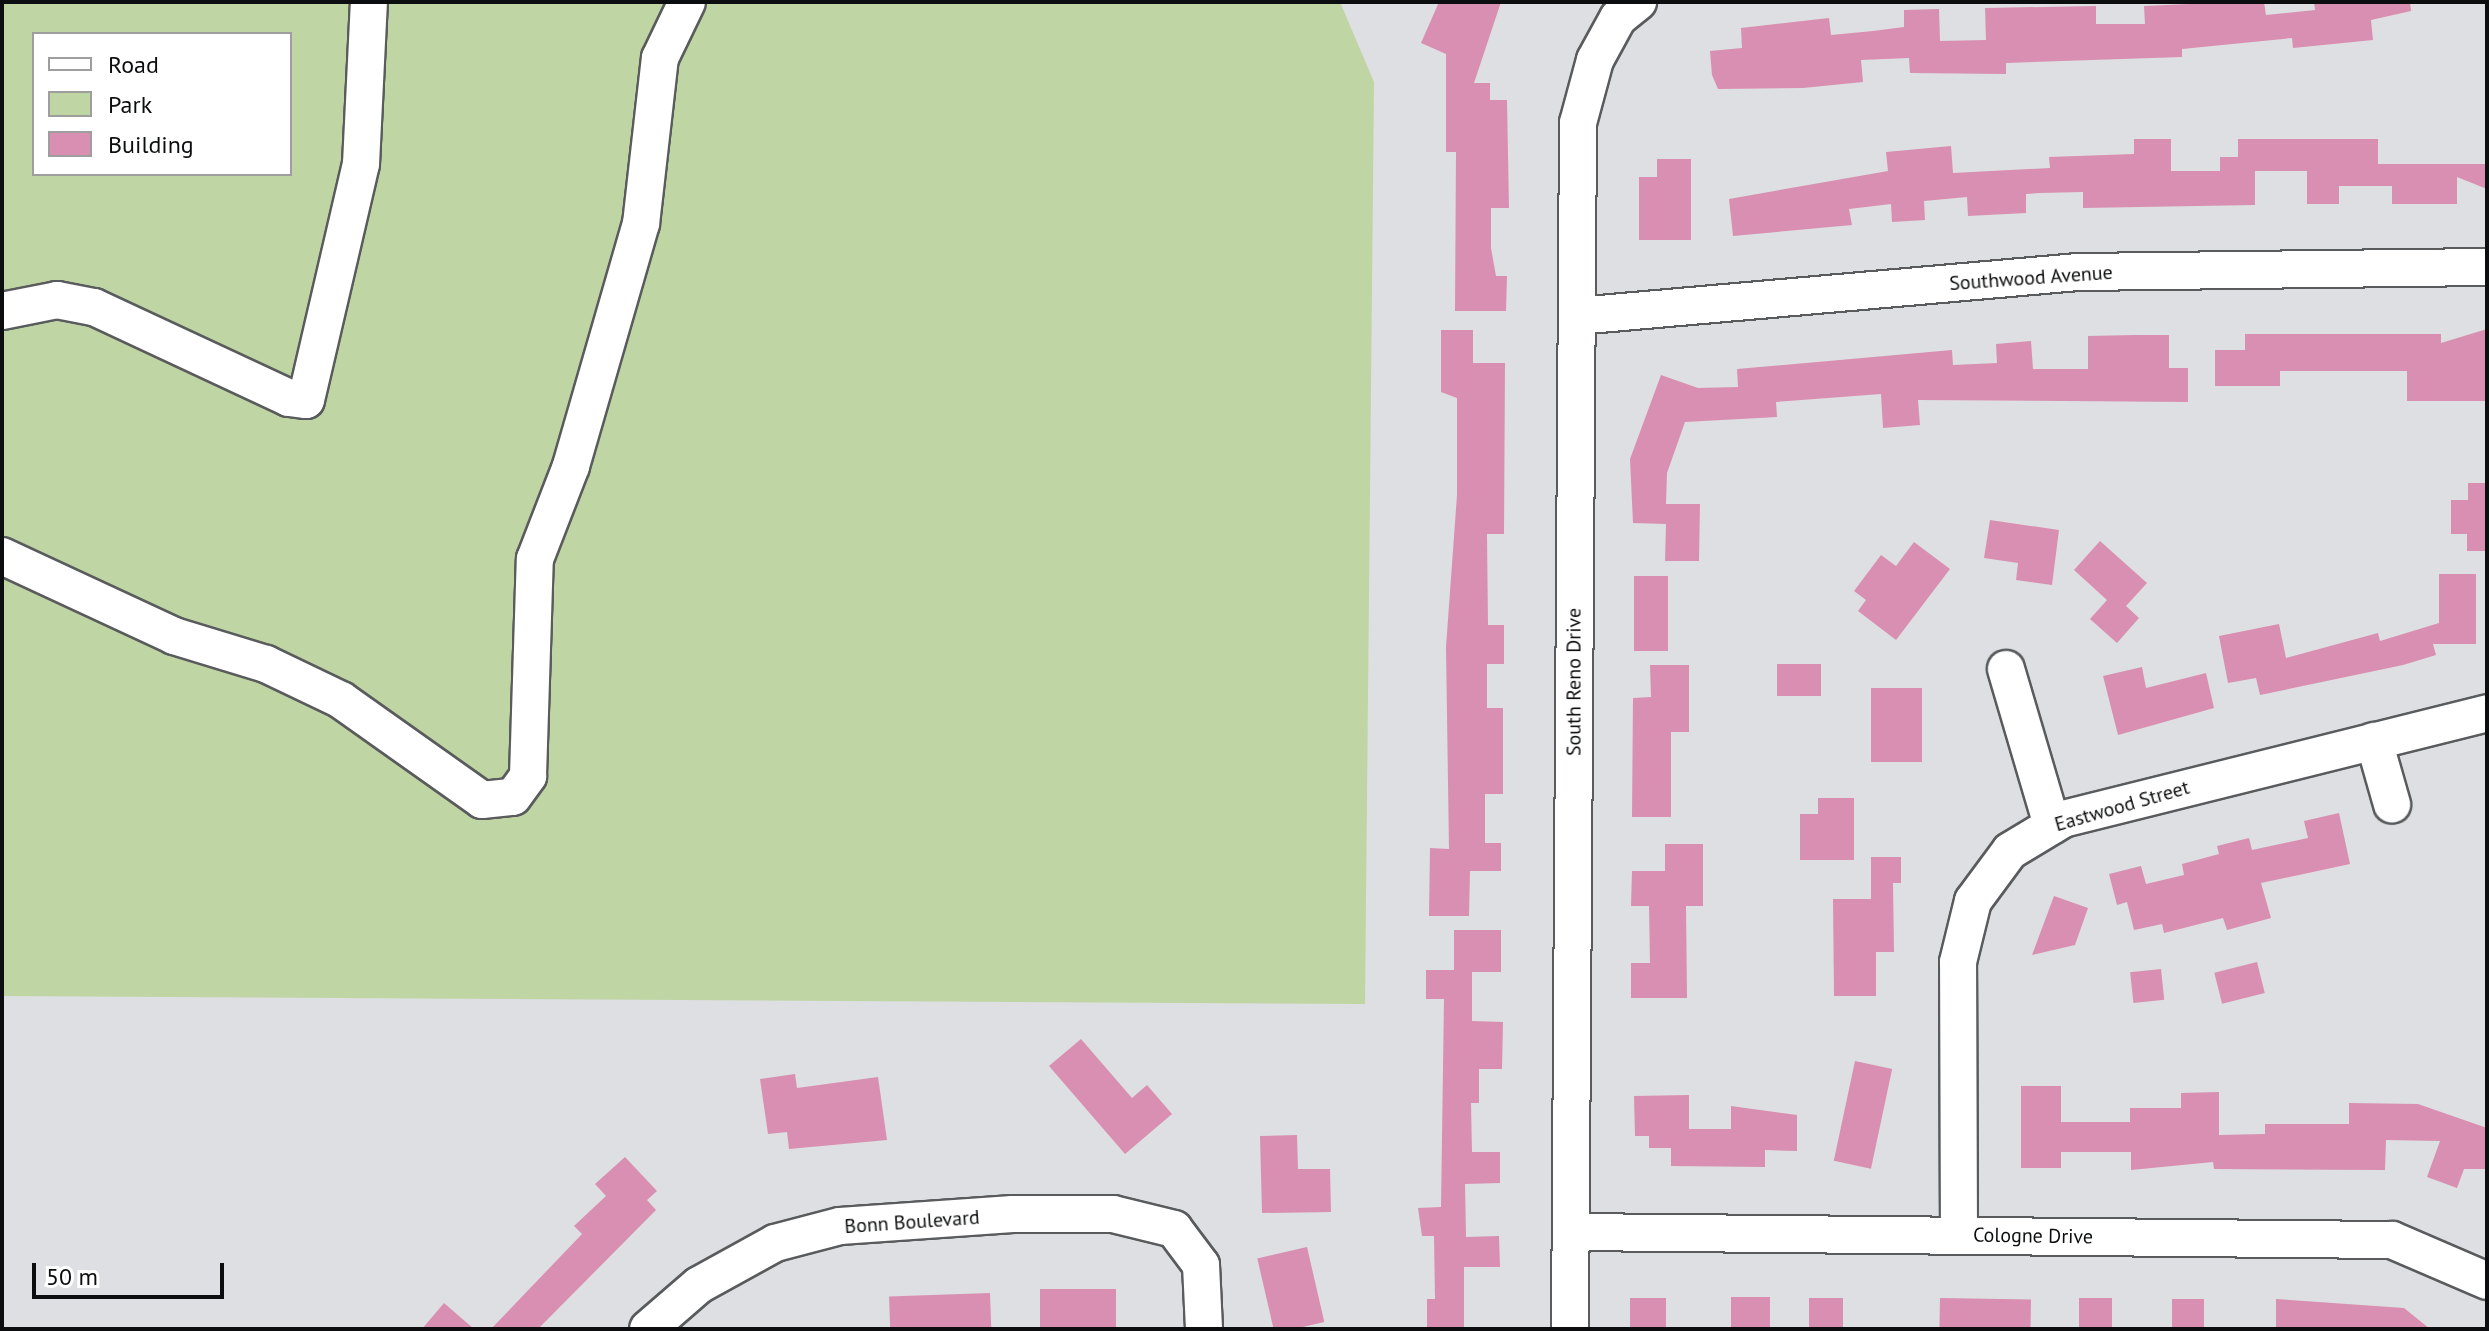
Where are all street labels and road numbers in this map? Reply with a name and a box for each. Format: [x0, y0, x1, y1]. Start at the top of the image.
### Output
street label: Southwood Avenue [1948, 260, 2114, 296]
street label: South Reno Drive [1562, 608, 1586, 756]
street label: Eastwood Street [2052, 775, 2192, 837]
street label: Bonn Boulevard [844, 1205, 980, 1239]
street label: Cologne Drive [1973, 1223, 2093, 1249]

